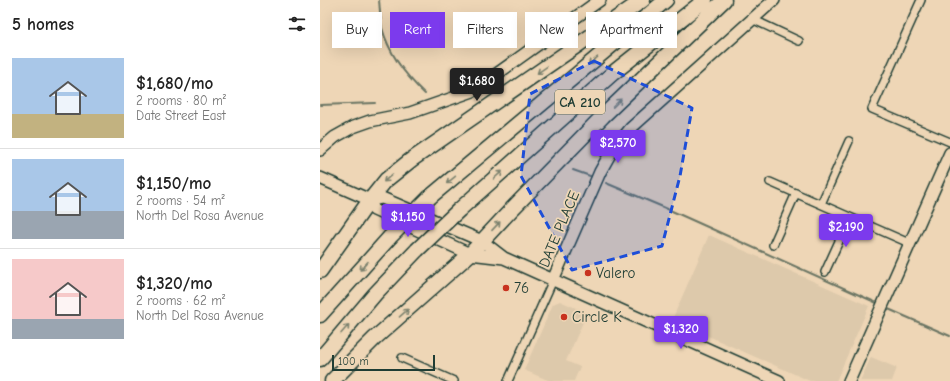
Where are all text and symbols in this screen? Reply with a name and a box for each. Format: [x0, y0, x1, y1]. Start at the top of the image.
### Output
chip: Buy [332, 12, 382, 48]
chip: Rent [390, 12, 445, 48]
chip: Filters [453, 12, 517, 48]
chip: New [525, 12, 578, 48]
chip: Apartment [586, 12, 677, 48]
icon: filters [286, 13, 308, 35]
text: 5 homes [12, 15, 74, 34]
one-way arrow [588, 56, 599, 65]
one-way arrow [536, 66, 547, 74]
pin: $1,680 [444, 68, 510, 102]
text: $1,680 [459, 73, 495, 88]
icon: home [44, 74, 92, 122]
text: $1,680/mo [136, 74, 213, 93]
road number: CA 210 [555, 90, 605, 114]
text: 2 rooms · 80 m² [136, 93, 226, 108]
one-way arrow [612, 98, 622, 108]
text: Date Street East [136, 108, 226, 123]
pin: $2,570 [585, 130, 651, 164]
text: $2,570 [600, 135, 636, 150]
one-way arrow [493, 170, 503, 179]
one-way arrow [383, 173, 394, 182]
text: $1,150/mo [136, 174, 211, 193]
icon: home [44, 175, 92, 223]
one-way arrow [445, 176, 456, 185]
street label: DATE PLACE [535, 188, 583, 270]
text: 2 rooms · 54 m² [136, 193, 225, 208]
pin: $1,150 [375, 204, 441, 238]
text: North Del Rosa Avenue [136, 208, 264, 223]
text: $1,150 [391, 209, 425, 224]
pin: $2,190 [813, 214, 879, 248]
text: $2,190 [828, 219, 864, 234]
one-way arrow [492, 221, 501, 231]
one-way arrow [360, 260, 369, 270]
place label: Valero [596, 264, 635, 282]
marker: Valero [583, 268, 593, 278]
text: $1,320/mo [136, 274, 213, 293]
icon: home [44, 275, 92, 323]
place label: 76 [514, 279, 529, 297]
marker: 76 [501, 283, 511, 293]
text: 2 rooms · 62 m² [136, 293, 225, 308]
text: North Del Rosa Avenue [136, 308, 264, 323]
one-way arrow [399, 308, 410, 317]
place label: Circle K [572, 308, 622, 326]
marker: Circle K [559, 312, 569, 322]
pin: $1,320 [648, 316, 714, 350]
text: $1,320 [663, 321, 699, 336]
one-way arrow [341, 324, 350, 334]
scale bar [332, 353, 435, 372]
text: 100 m [338, 355, 369, 368]

